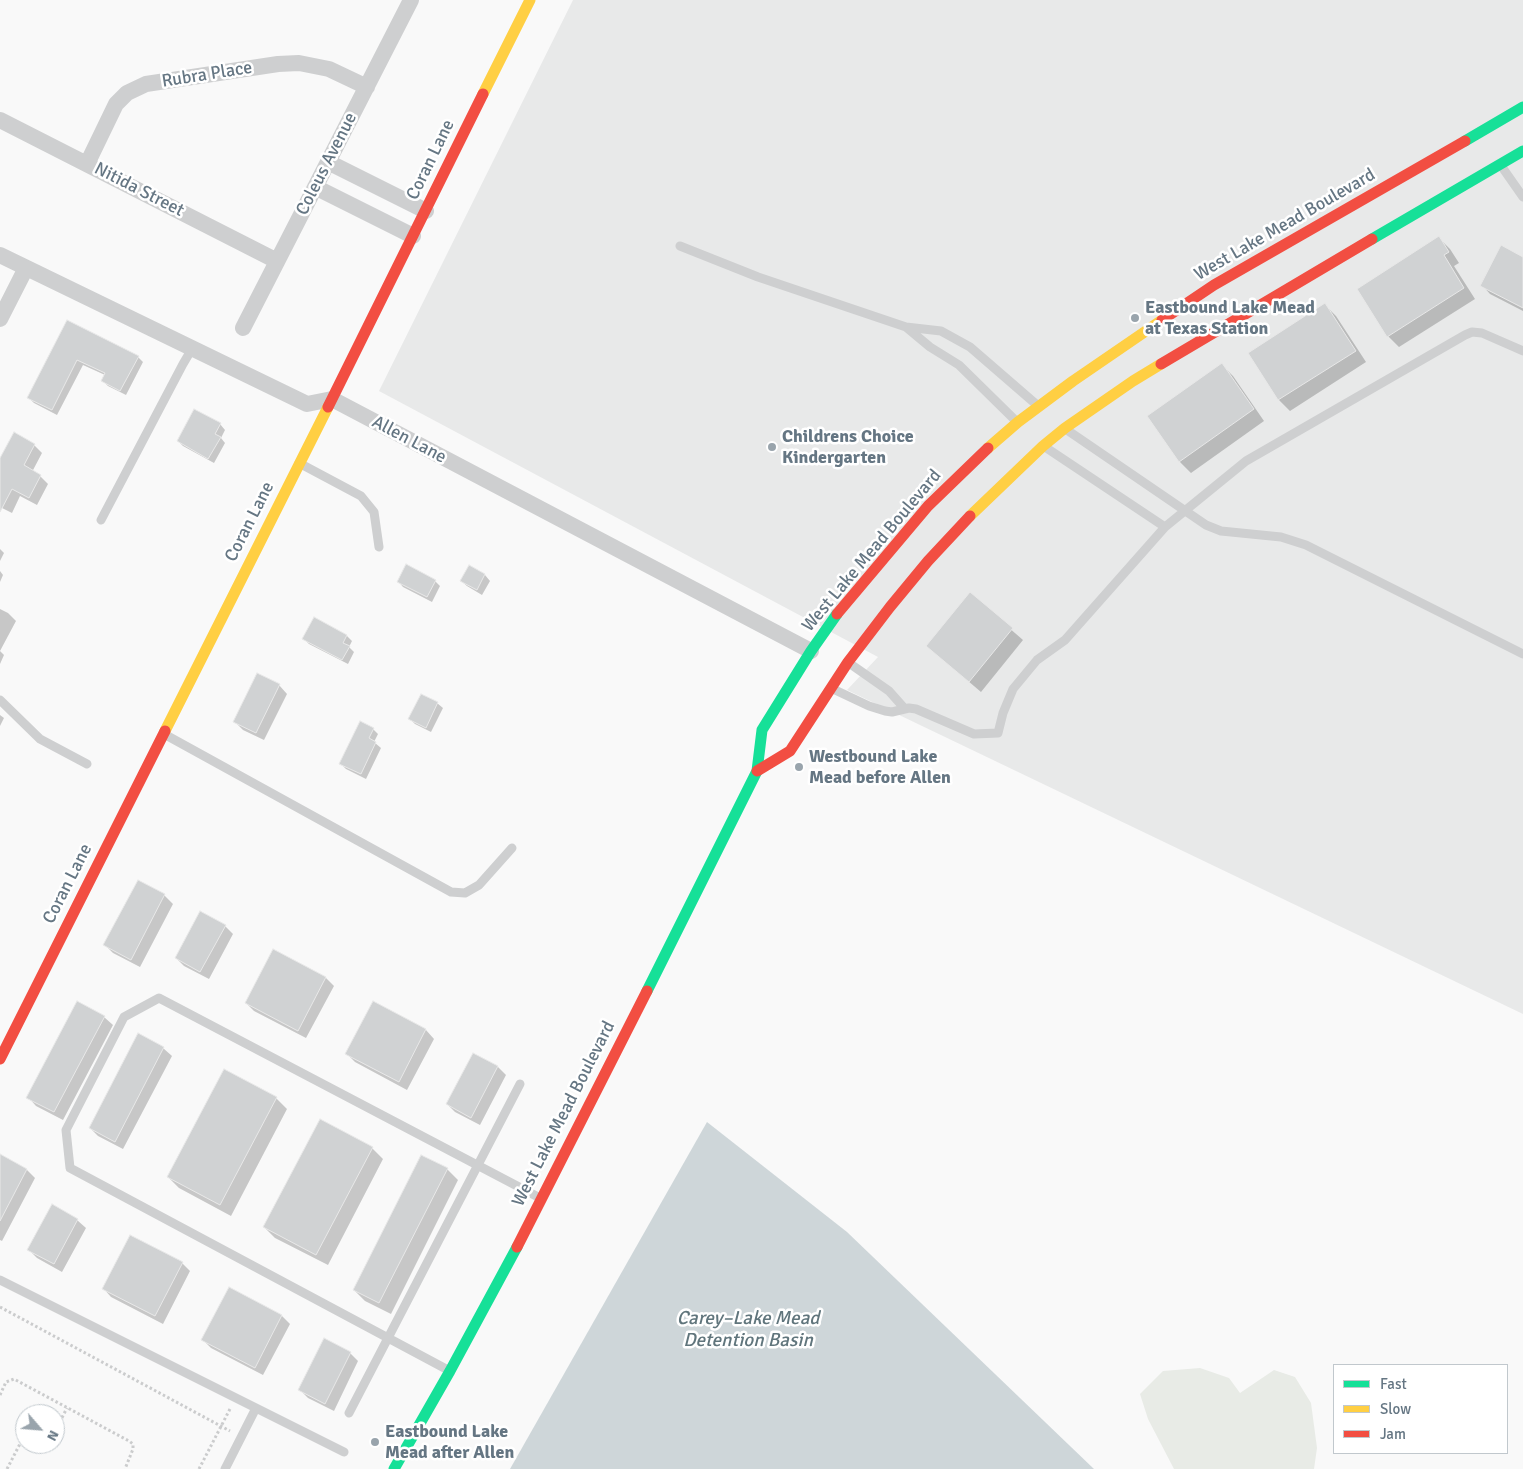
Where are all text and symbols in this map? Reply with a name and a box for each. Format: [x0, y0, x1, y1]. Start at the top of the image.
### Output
street label: Rubra Place [160, 57, 254, 93]
street label: Coleus Avenue [292, 109, 362, 219]
street label: Coran Lane [402, 116, 460, 204]
street label: Nitida Street [90, 158, 188, 222]
street label: West Lake Mead Boulevard [1191, 164, 1379, 286]
place label: Eastbound Lake Mead at Texas Station [1145, 297, 1315, 340]
marker: Eastbound Lake Mead at Texas Station [1129, 312, 1141, 324]
street label: Allen Lane [368, 411, 450, 469]
place label: Childrens Choice Kindergarten [782, 426, 914, 468]
marker: Childrens Choice Kindergarten [766, 441, 778, 453]
street label: West Lake Mead Boulevard [798, 466, 946, 636]
street label: Coran Lane [221, 478, 279, 566]
place label: Westbound Lake Mead before Allen [809, 746, 951, 789]
marker: Westbound Lake Mead before Allen [793, 761, 805, 773]
street label: Coran Lane [39, 840, 97, 928]
street label: West Lake Mead Boulevard [508, 1018, 620, 1210]
water label: Carey–Lake Mead Detention Basin [677, 1308, 819, 1352]
legend [1333, 1364, 1508, 1454]
text: Fast [1380, 1375, 1407, 1393]
text: Slow [1380, 1400, 1411, 1418]
north arrow [15, 1404, 65, 1454]
place label: Eastbound Lake Mead after Allen [385, 1421, 514, 1464]
text: Jam [1380, 1425, 1406, 1443]
text: N [43, 1427, 63, 1444]
marker: Eastbound Lake Mead after Allen [369, 1436, 381, 1448]

